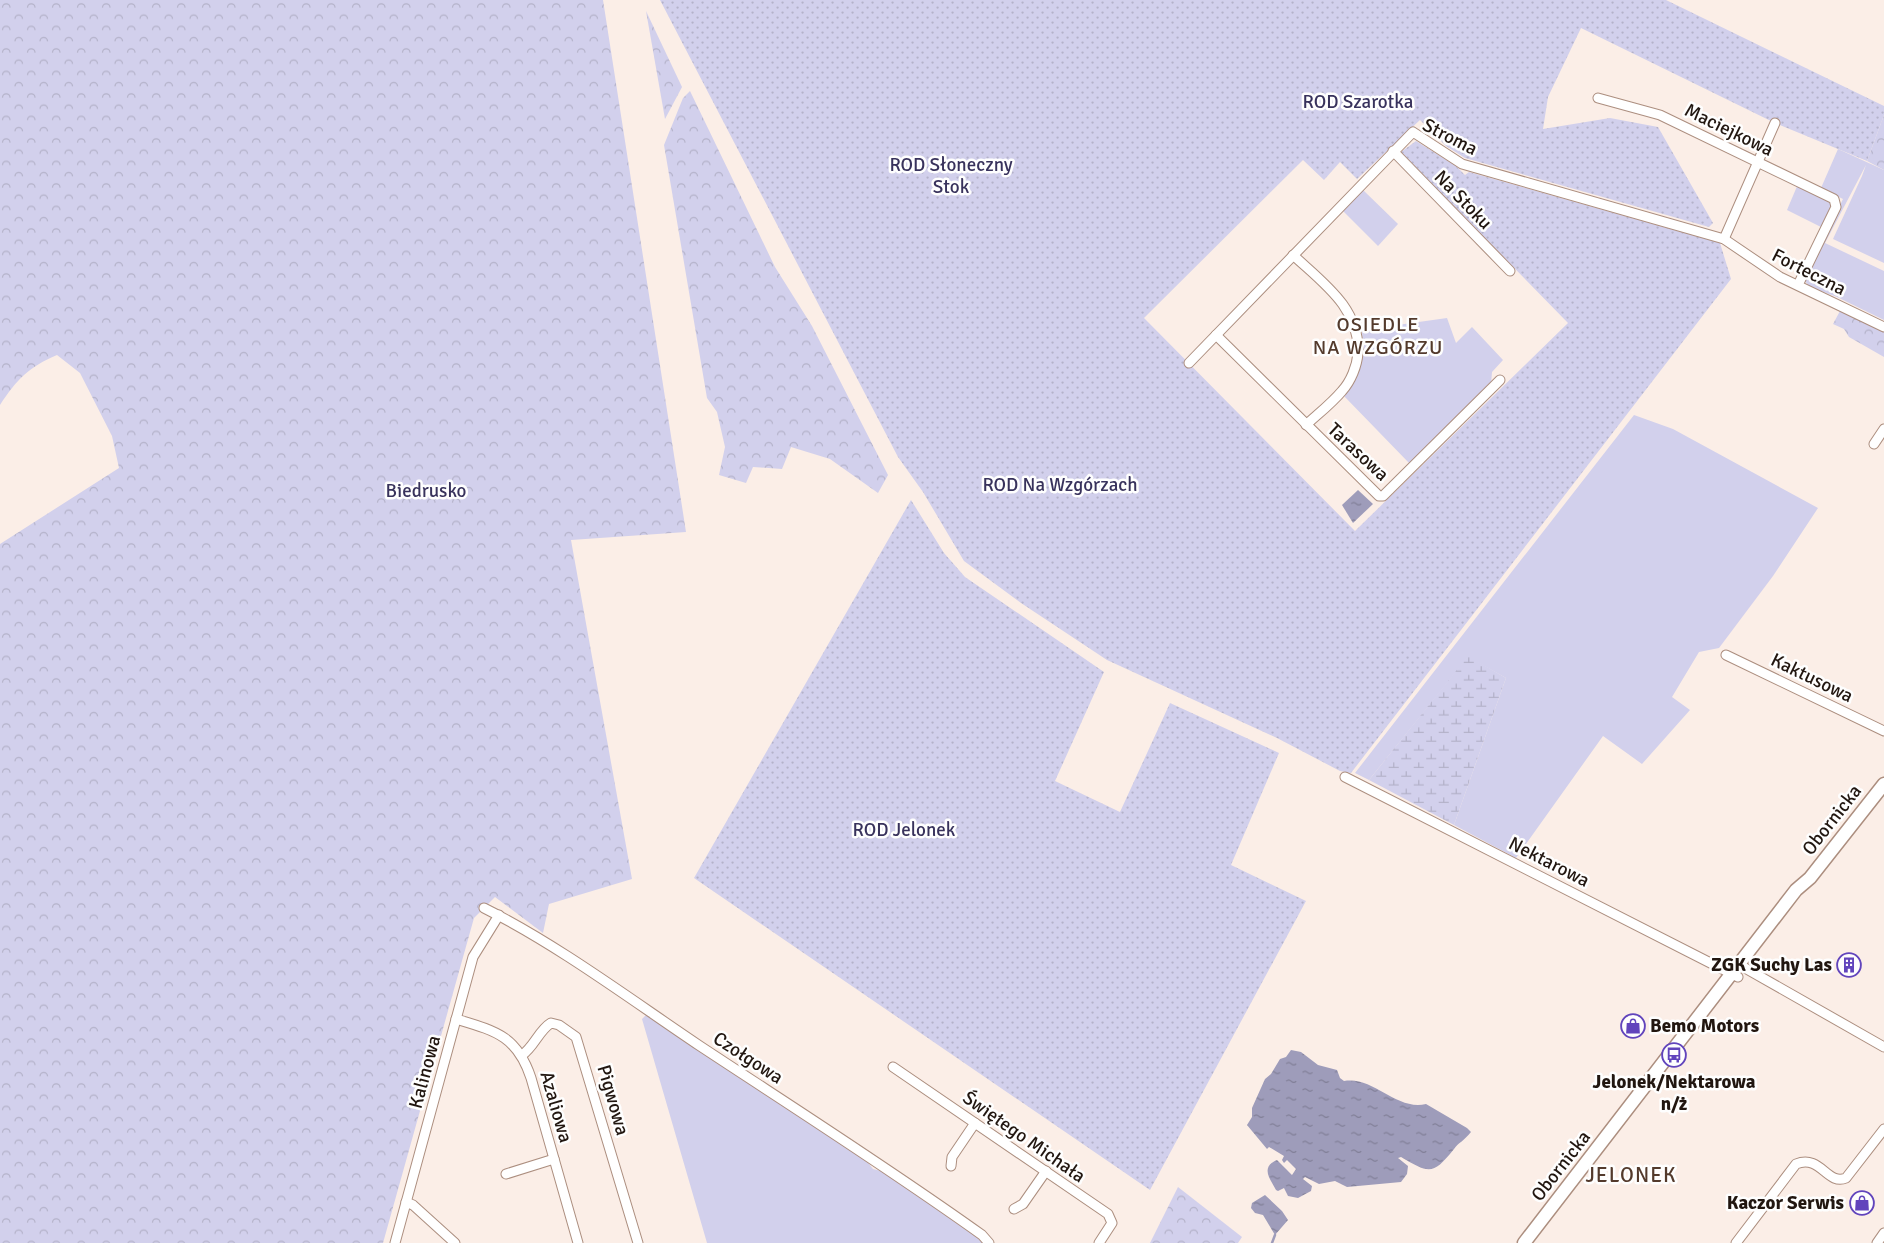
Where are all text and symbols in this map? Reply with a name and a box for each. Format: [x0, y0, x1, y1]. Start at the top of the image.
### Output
park label: ROD Szarotka [1303, 90, 1413, 114]
street label: Maciejkowa [1681, 98, 1777, 162]
street label: Stroma [1418, 113, 1482, 161]
park label: ROD Słoneczny Stok [889, 153, 1013, 199]
street label: Na Stoku [1429, 165, 1497, 235]
street label: Forteczna [1768, 243, 1850, 301]
district label: OSIEDLE NA WZGÓRZU [1313, 312, 1443, 360]
street label: Tarasowa [1322, 418, 1394, 486]
park label: ROD Na Wzgórzach [982, 473, 1138, 497]
park label: Biedrusko [386, 479, 467, 503]
street label: Kaktusowa [1767, 648, 1857, 708]
street label: Obornicka [1797, 780, 1867, 860]
park label: ROD Jelonek [853, 818, 956, 842]
street label: Nektarowa [1504, 831, 1594, 893]
building icon: ZGK Suchy Las [1836, 952, 1862, 978]
place label: ZGK Suchy Las [1711, 953, 1832, 977]
shop icon: Bemo Motors [1620, 1013, 1646, 1039]
place label: Bemo Motors [1650, 1014, 1759, 1038]
street label: Czołgowa [708, 1026, 788, 1090]
street label: Kalinowa [404, 1033, 446, 1111]
bus stop icon: Jelonek/Nektarowa n/ż [1661, 1042, 1687, 1068]
street label: Pigwowa [591, 1062, 635, 1138]
street label: Azaliowa [534, 1068, 578, 1146]
place label: Jelonek/Nektarowa n/ż [1592, 1070, 1756, 1116]
street label: Świętego Michała [958, 1086, 1090, 1188]
street label: Obornicka [1526, 1126, 1596, 1206]
district label: JELONEK [1585, 1162, 1677, 1188]
shop icon: Kaczor Serwis [1849, 1190, 1875, 1216]
place label: Kaczor Serwis [1727, 1191, 1844, 1215]

